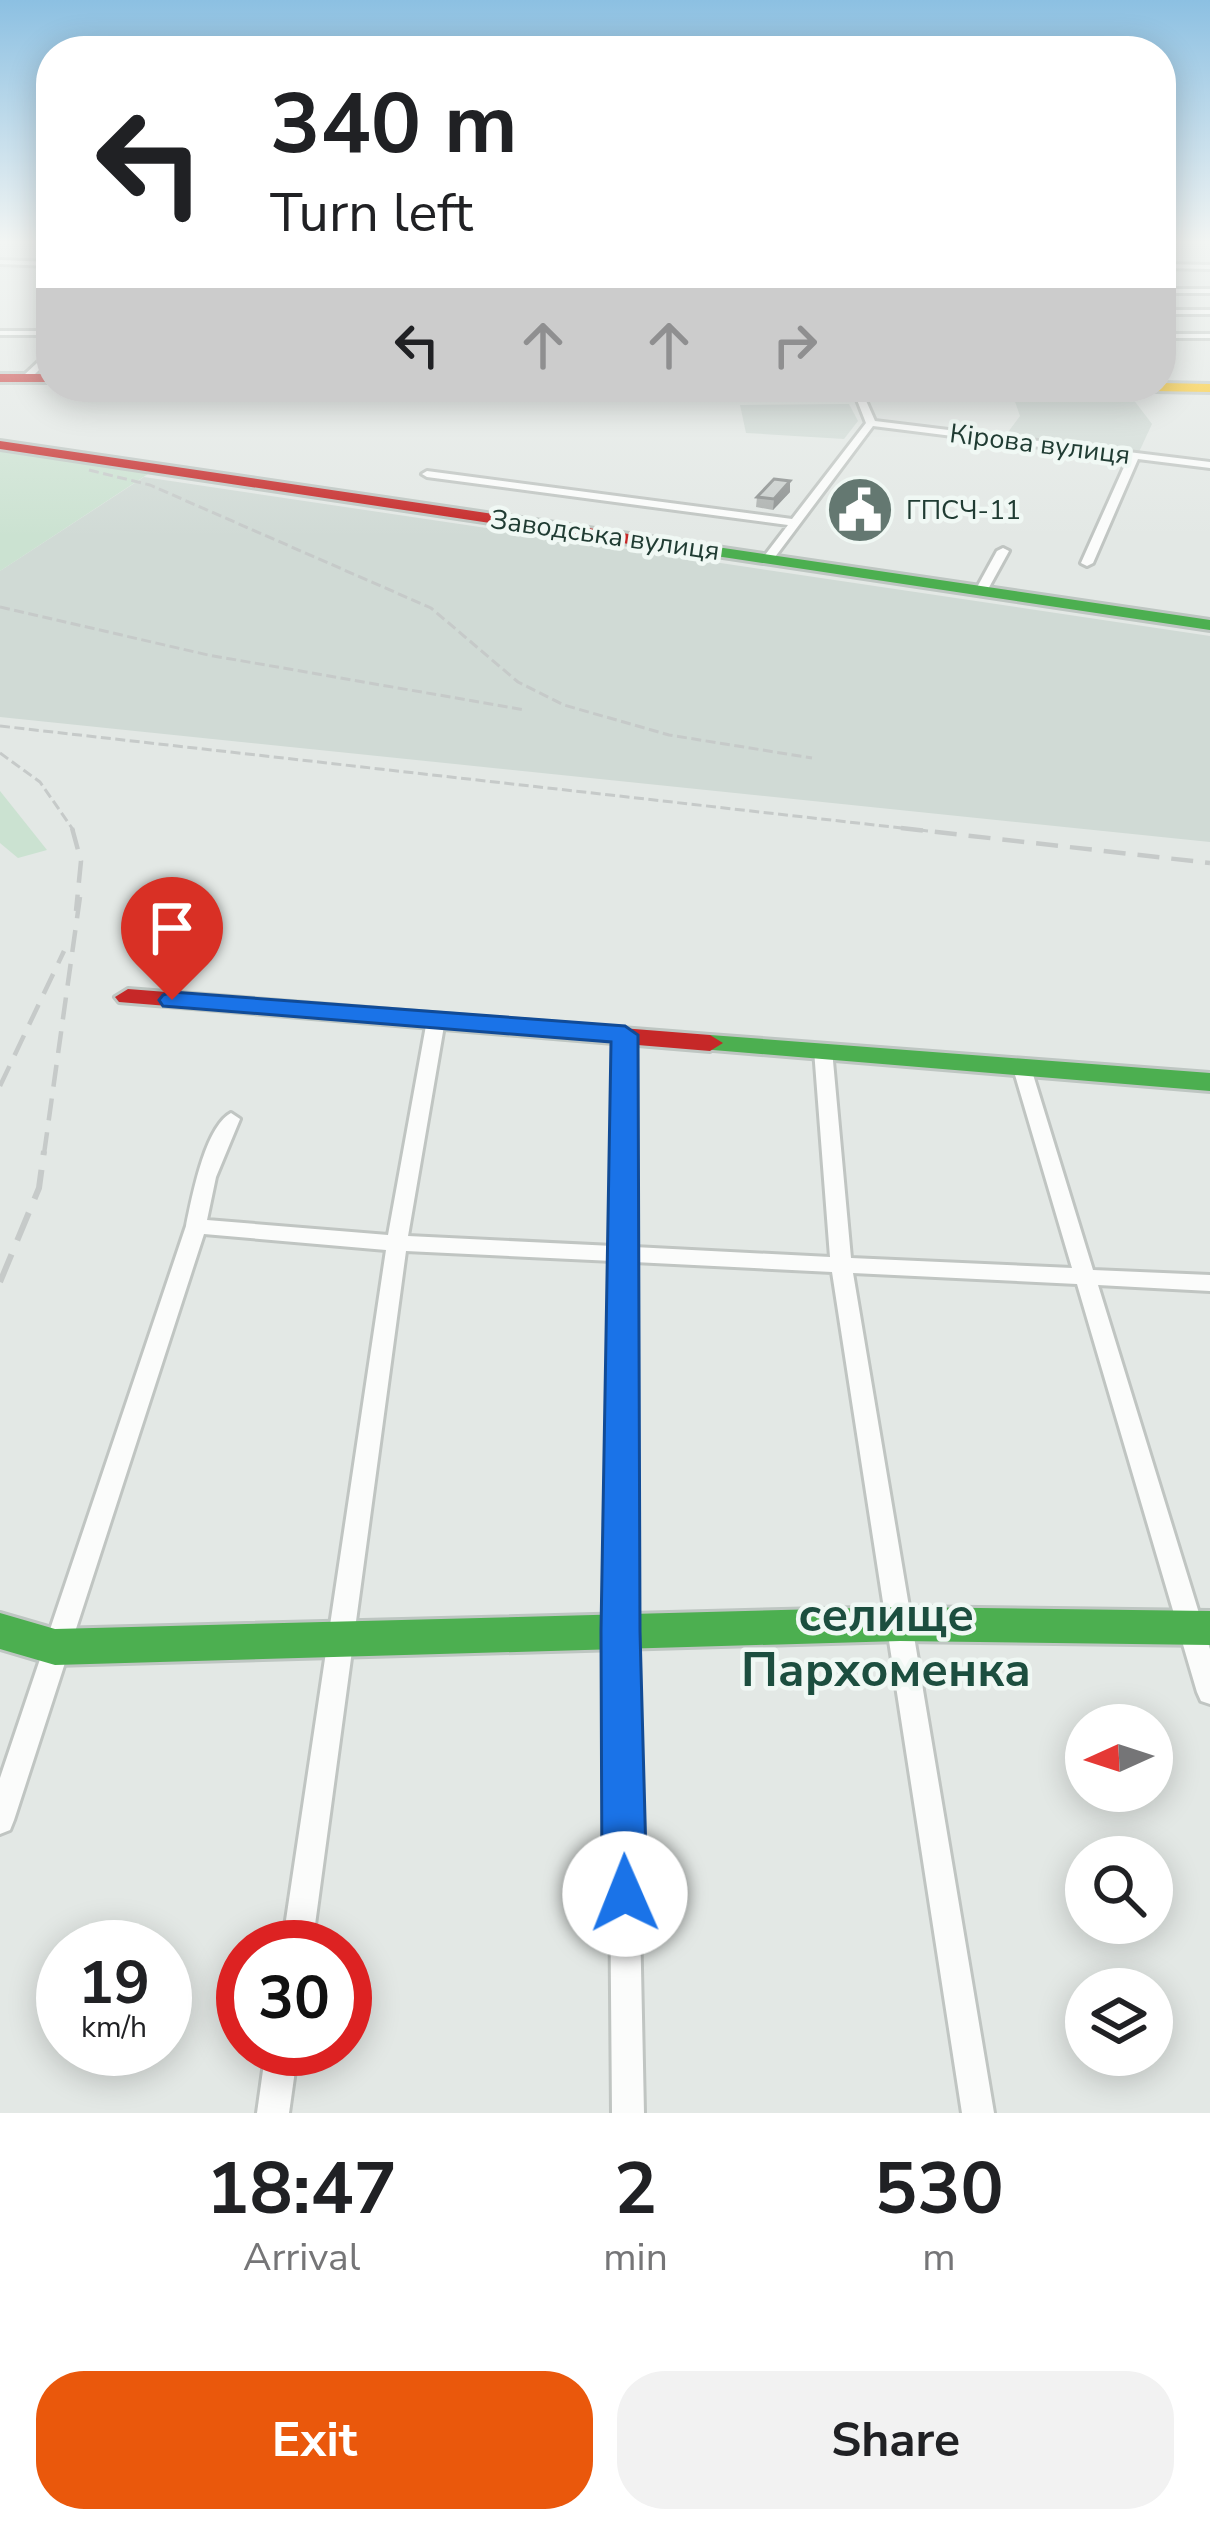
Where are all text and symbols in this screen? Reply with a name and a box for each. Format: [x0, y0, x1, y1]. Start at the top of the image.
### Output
text: 340 m [270, 67, 518, 182]
icon: left [72, 84, 228, 240]
text: Turn left [270, 176, 473, 250]
icon: left [384, 312, 450, 378]
icon: ahead [510, 312, 576, 378]
icon: ahead [636, 312, 702, 378]
icon: right [762, 312, 828, 378]
street label: Кірова вулиця [948, 415, 1132, 474]
public building icon: ГПСЧ-11 [825, 475, 895, 545]
place label: ГПСЧ-11 [906, 492, 1021, 529]
street label: Заводська вулиця [488, 501, 722, 570]
pin [121, 877, 223, 1000]
icon: arrive [139, 895, 205, 961]
district label: селище Пархоменка [741, 1582, 1031, 1703]
north arrow [1065, 1704, 1173, 1812]
map controls [1065, 1704, 1173, 2076]
position arrow [562, 1831, 688, 1957]
button: search [1065, 1836, 1173, 1944]
speed limit sign: 30 [216, 1920, 372, 2076]
text: 19 [78, 1942, 150, 2024]
button: layers [1065, 1968, 1173, 2076]
text: km/h [81, 2007, 147, 2048]
text: 18:47 [206, 2140, 397, 2238]
text: 2 [614, 2140, 657, 2238]
text: 530 [874, 2140, 1004, 2238]
text: Arrival [243, 2231, 360, 2284]
text: min [603, 2231, 668, 2284]
text: m [922, 2231, 956, 2284]
button: Exit [36, 2371, 593, 2509]
button: Share [617, 2371, 1174, 2509]

